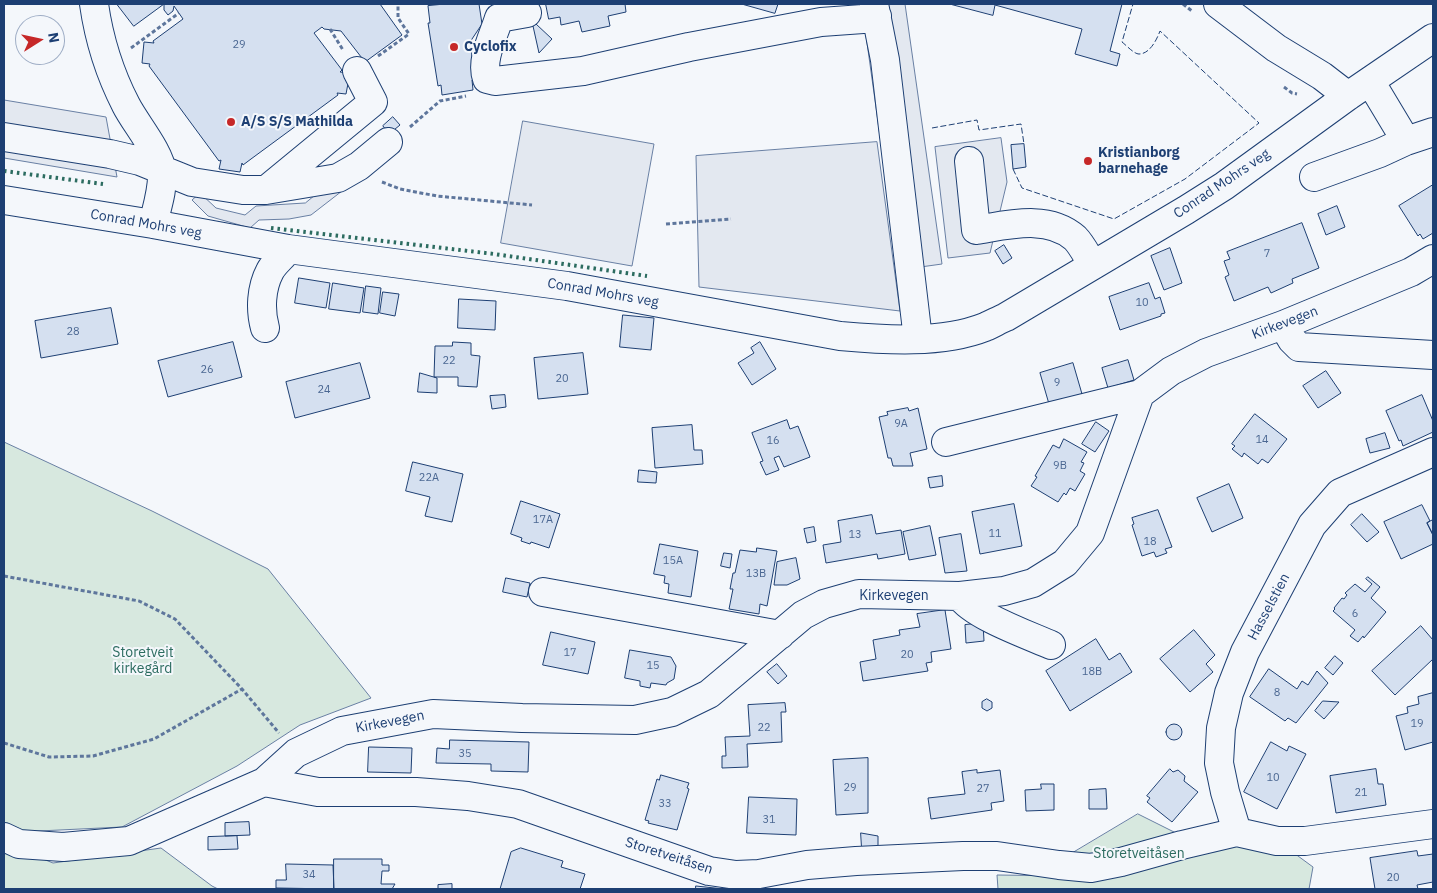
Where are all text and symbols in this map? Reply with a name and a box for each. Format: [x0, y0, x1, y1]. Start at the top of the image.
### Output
north arrow [15, 15, 65, 65]
text: N [44, 31, 64, 44]
house number: 29 [232, 38, 246, 52]
place label: Cyclofix [464, 39, 517, 55]
marker: Cyclofix [448, 41, 460, 53]
place label: A/S S/S Mathilda [241, 114, 353, 130]
marker: A/S S/S Mathilda [225, 116, 237, 128]
place label: Kristianborg barnehage [1098, 145, 1179, 178]
street label: Conrad Mohrs veg [1171, 146, 1273, 222]
marker: Kristianborg barnehage [1082, 155, 1094, 167]
street label: Conrad Mohrs veg [89, 206, 203, 242]
house number: 7 [1264, 247, 1270, 261]
street label: Conrad Mohrs veg [546, 275, 660, 311]
house number: 10 [1135, 296, 1149, 310]
street label: Kirkevegen [1249, 303, 1321, 343]
house number: 28 [66, 325, 80, 339]
house number: 22 [442, 354, 456, 368]
house number: 26 [200, 363, 214, 377]
house number: 20 [555, 372, 569, 386]
house number: 9 [1054, 376, 1060, 390]
house number: 24 [317, 383, 331, 397]
house number: 9A [894, 417, 908, 431]
house number: 14 [1255, 433, 1269, 447]
house number: 16 [766, 434, 780, 448]
house number: 9B [1053, 459, 1067, 473]
house number: 22A [419, 471, 439, 485]
house number: 17A [533, 513, 553, 527]
house number: 11 [988, 527, 1002, 541]
house number: 13 [848, 528, 862, 542]
house number: 18 [1143, 535, 1157, 549]
house number: 15A [663, 554, 683, 568]
house number: 13B [746, 567, 766, 581]
street label: Hasselstien [1244, 571, 1294, 643]
street label: Kirkevegen [859, 588, 929, 604]
house number: 6 [1352, 607, 1358, 621]
park label: Storetveit kirkegård [112, 645, 174, 678]
house number: 17 [563, 646, 577, 660]
house number: 20 [900, 648, 914, 662]
house number: 15 [646, 659, 660, 673]
house number: 18B [1082, 665, 1102, 679]
house number: 8 [1274, 686, 1280, 700]
street label: Kirkevegen [354, 707, 426, 737]
house number: 19 [1410, 717, 1424, 731]
house number: 22 [757, 721, 771, 735]
house number: 35 [458, 747, 472, 761]
house number: 10 [1266, 771, 1280, 785]
house number: 29 [843, 781, 857, 795]
house number: 27 [976, 782, 990, 796]
house number: 21 [1354, 786, 1368, 800]
house number: 33 [658, 797, 672, 811]
house number: 31 [762, 813, 776, 827]
street label: Storetveitåsen [623, 834, 715, 878]
park label: Storetveitåsen [1093, 846, 1185, 862]
house number: 34 [302, 868, 316, 882]
house number: 20 [1386, 871, 1400, 885]

